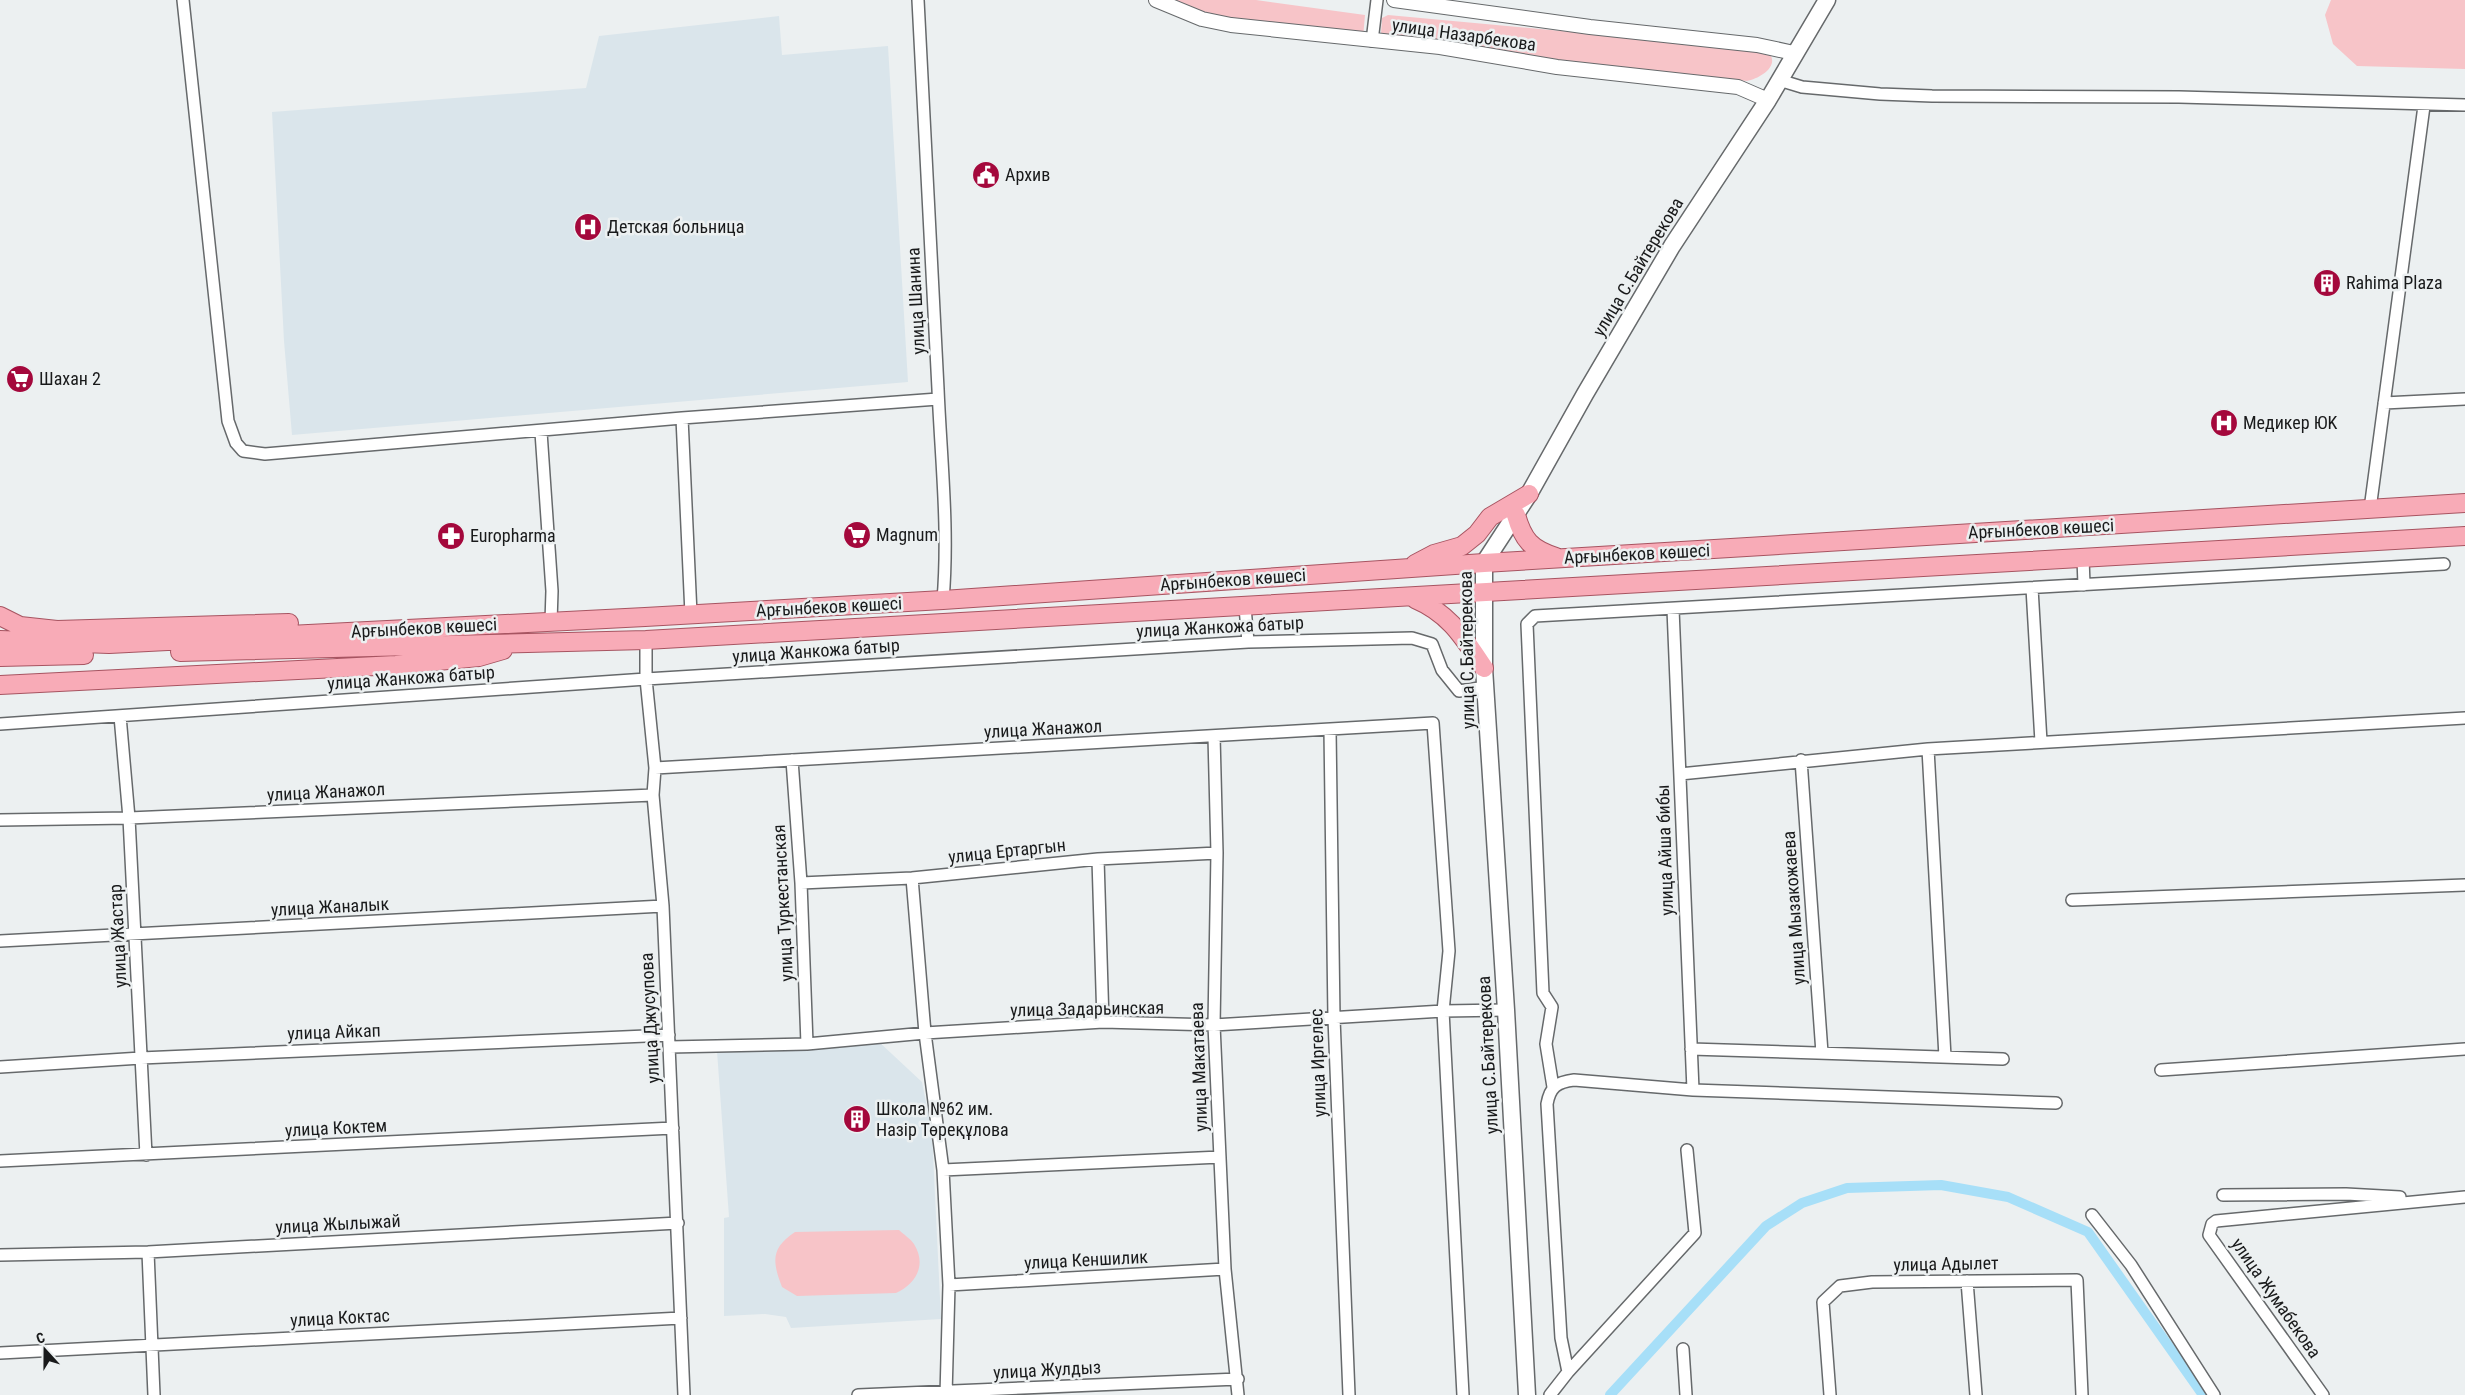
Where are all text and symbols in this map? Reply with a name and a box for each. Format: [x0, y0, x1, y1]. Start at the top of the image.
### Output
street label: улица Назарбекова [1391, 14, 1538, 55]
public building icon: Архив [971, 160, 1001, 190]
place label: Архив [1005, 164, 1050, 185]
street label: улица С.Байтерекова [1588, 194, 1687, 340]
hospital icon: Детская больница [573, 212, 603, 242]
place label: Детская больница [607, 216, 744, 237]
street label: улица Шанина [902, 247, 929, 355]
building icon: Rahima Plaza [2312, 268, 2342, 298]
place label: Rahima Plaza [2346, 272, 2443, 293]
supermarket icon: Шахан 2 [5, 364, 35, 394]
place label: Шахан 2 [39, 368, 101, 389]
hospital icon: Медикер ЮK [2209, 408, 2239, 438]
place label: Медикер ЮK [2243, 412, 2338, 433]
street label: Арғынбеков көшесі [1967, 514, 2115, 543]
supermarket icon: Magnum [842, 520, 872, 550]
pharmacy icon: Europharma [436, 521, 466, 551]
place label: Magnum [876, 524, 938, 545]
place label: Europharma [470, 525, 556, 546]
street label: Арғынбеков көшесі [1563, 539, 1711, 568]
street label: Арғынбеков көшесі [1159, 564, 1307, 595]
street label: улица С.Байтерекова [1455, 571, 1478, 729]
street label: Арғынбеков көшесі [755, 592, 903, 621]
street label: улица Жанкожа батыр [1136, 612, 1304, 641]
street label: Арғынбеков көшесі [350, 613, 498, 642]
street label: улица Жанкожа батыр [732, 634, 900, 667]
street label: улица Жанкожа батыр [327, 661, 495, 694]
street label: улица Жанажол [983, 715, 1103, 742]
street label: улица Жанажол [266, 778, 386, 805]
street label: улица Айша бибы [1652, 784, 1677, 916]
street label: улица Туркестанская [768, 824, 797, 982]
street label: улица Мызакожаева [1778, 830, 1809, 986]
street label: улица Ертаргын [947, 834, 1067, 867]
street label: улица Жастар [104, 883, 131, 988]
street label: улица Жаналык [270, 893, 390, 920]
street label: улица Джусупова [636, 952, 663, 1084]
street label: улица С.Байтерекова [1473, 975, 1502, 1135]
street label: улица Задарьинская [1010, 997, 1164, 1020]
street label: улица Макатаева [1186, 1002, 1211, 1132]
street label: улица Иргелес [1305, 1008, 1330, 1118]
street label: улица Айкап [287, 1019, 381, 1044]
place label: Школа №62 им. Назір Төреқұлова [876, 1098, 1009, 1140]
building icon: Школа №62 им. Назір Төреқұлова [842, 1104, 872, 1134]
street label: улица Коктем [284, 1114, 388, 1141]
street label: улица Жылыжай [275, 1210, 401, 1237]
street label: улица Жумабекова [2227, 1234, 2326, 1362]
street label: улица Кеншилик [1024, 1246, 1149, 1273]
street label: улица Адылет [1893, 1252, 1999, 1275]
street label: улица Коктас [290, 1304, 390, 1331]
north arrow [20, 1325, 70, 1375]
text: С [34, 1329, 47, 1347]
street label: улица Жулдыз [993, 1356, 1101, 1383]

